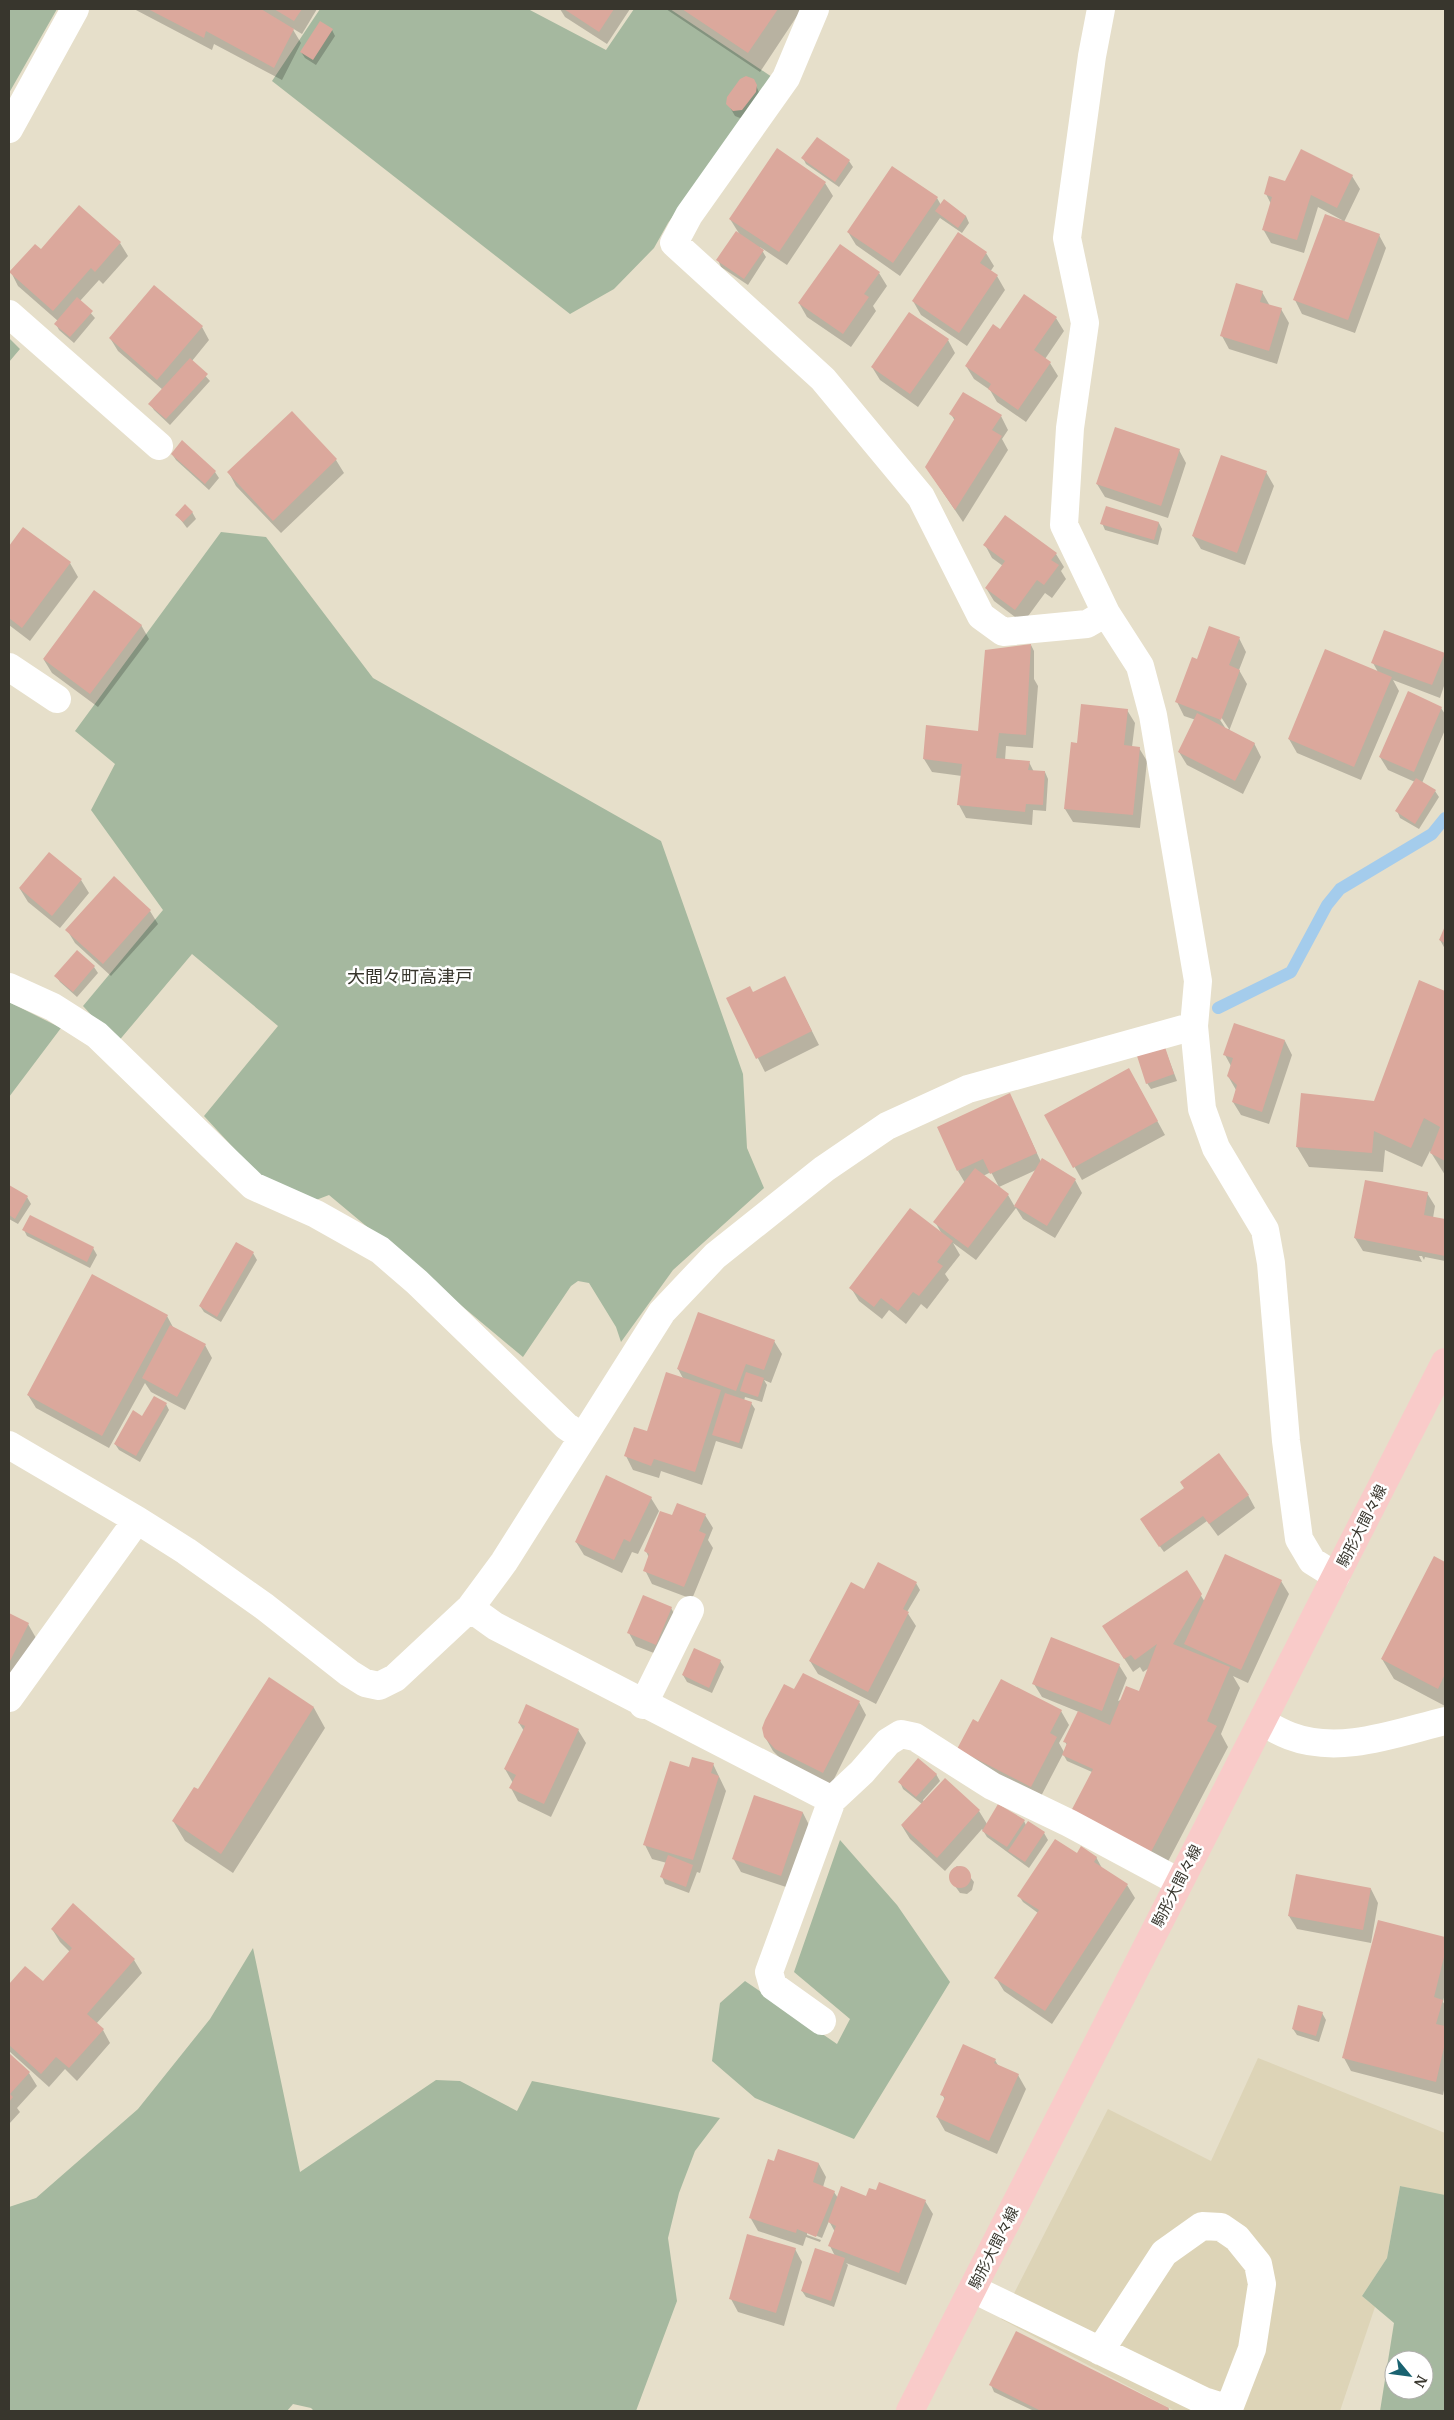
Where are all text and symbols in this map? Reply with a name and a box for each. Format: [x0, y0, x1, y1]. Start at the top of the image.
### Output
district label: 大間々町高津戸 [347, 965, 473, 988]
street label: 駒形大間々線 [1333, 1481, 1390, 1570]
street label: 駒形大間々線 [1148, 1841, 1205, 1930]
street label: 駒形大間々線 [965, 2203, 1022, 2292]
north arrow [1384, 2350, 1434, 2400]
text: N [1410, 2372, 1431, 2391]

